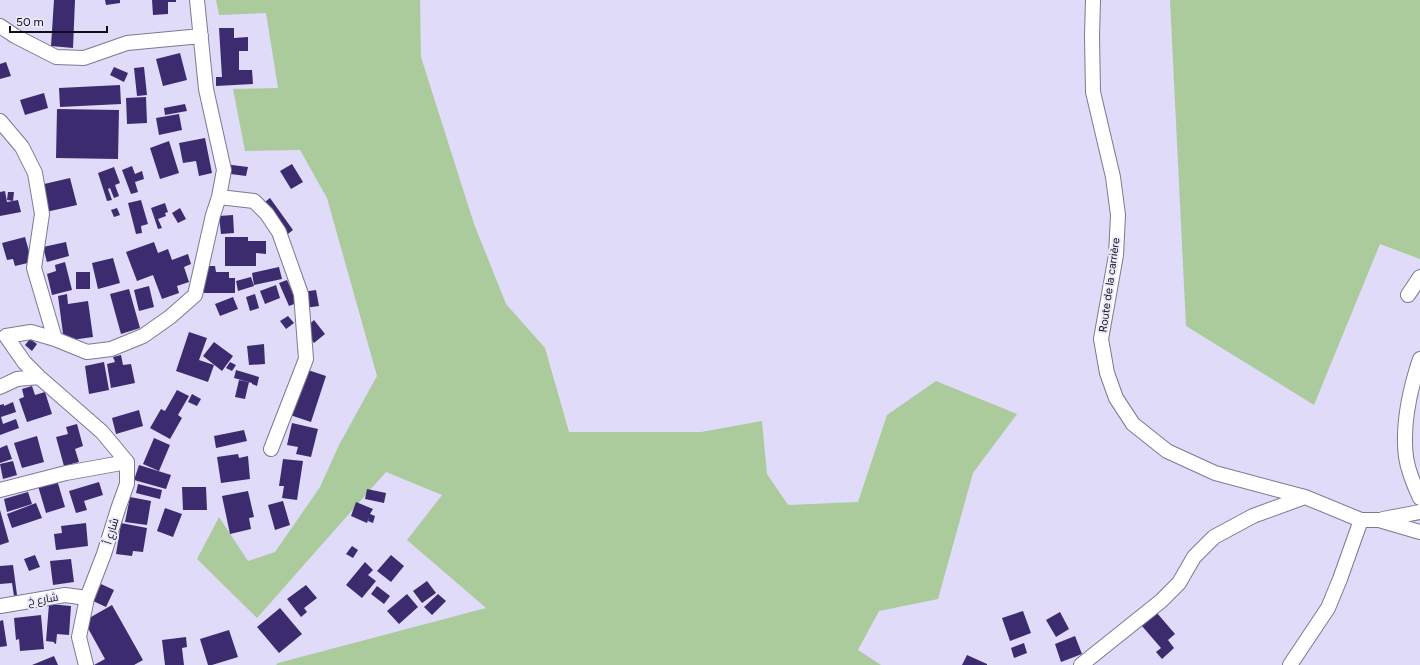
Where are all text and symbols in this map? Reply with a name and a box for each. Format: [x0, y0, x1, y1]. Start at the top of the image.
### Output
scale bar [10, 8, 107, 34]
text: 50 m [16, 15, 44, 29]
street label: Route de la carrière [1096, 237, 1123, 333]
street label: شارع أ [100, 516, 123, 546]
street label: شارع خ [27, 591, 59, 609]

